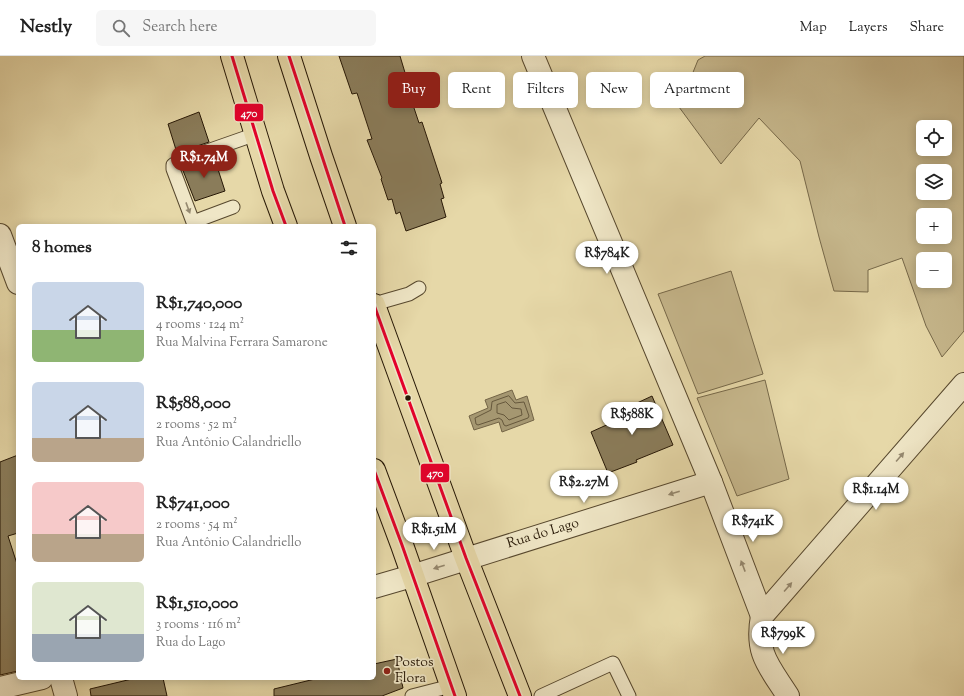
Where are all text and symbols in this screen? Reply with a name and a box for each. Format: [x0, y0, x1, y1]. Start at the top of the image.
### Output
search box [96, 10, 376, 46]
text: Nestly [20, 14, 72, 41]
icon: search [110, 17, 132, 39]
text: Search here [142, 17, 218, 38]
text: Map [800, 18, 827, 38]
text: Layers [849, 18, 887, 38]
text: Share [909, 18, 944, 38]
chip: Buy [388, 72, 440, 108]
chip: Rent [448, 72, 505, 108]
chip: Filters [513, 72, 578, 108]
chip: New [586, 72, 642, 108]
chip: Apartment [650, 72, 744, 108]
line badge: 470 [234, 103, 264, 122]
text: 470 [240, 106, 258, 122]
map controls [916, 120, 952, 288]
button: locate [916, 120, 952, 156]
pin: R$1.74M [167, 145, 241, 179]
text: R$1.74M [180, 149, 228, 167]
button: layers [916, 164, 952, 200]
one-way arrow [185, 202, 191, 214]
button: + [916, 208, 952, 244]
text: 8 homes [32, 236, 92, 260]
icon: filters [338, 237, 360, 259]
pin: R$784K [574, 241, 640, 275]
text: R$784K [584, 245, 630, 263]
button: − [916, 252, 952, 288]
text: R$1,740,000 [156, 292, 242, 316]
icon: home [64, 298, 112, 346]
text: 4 rooms · 124 m² [156, 316, 244, 334]
text: Rua Malvina Ferrara Samarone [156, 334, 328, 352]
text: R$588,000 [156, 392, 231, 416]
unlabelled marker [403, 393, 413, 403]
icon: home [64, 398, 112, 446]
pin: R$588K [599, 402, 665, 436]
text: R$588K [610, 406, 654, 424]
text: 2 rooms · 52 m² [156, 416, 237, 434]
text: Rua Antônio Calandriello [156, 434, 301, 452]
one-way arrow [896, 451, 905, 462]
line badge: 470 [420, 463, 450, 483]
text: 470 [426, 466, 444, 482]
pin: R$2.27M [547, 470, 621, 504]
text: R$2.27M [559, 474, 609, 492]
pin: R$1.14M [839, 477, 913, 511]
text: R$1.14M [853, 481, 899, 499]
one-way arrow [668, 490, 680, 496]
text: R$741,000 [156, 492, 230, 516]
icon: home [64, 498, 112, 546]
pin: R$741K [720, 509, 786, 543]
street label: Rua do Lago [504, 513, 582, 554]
text: R$741K [732, 513, 774, 531]
text: 2 rooms · 54 m² [156, 516, 238, 534]
pin: R$1.51M [397, 517, 471, 551]
text: R$1.51M [412, 521, 456, 539]
text: Rua Antônio Calandriello [156, 534, 301, 552]
one-way arrow [740, 560, 746, 572]
one-way arrow [433, 565, 445, 571]
one-way arrow [783, 581, 792, 592]
text: R$1,510,000 [156, 592, 238, 616]
icon: home [64, 598, 112, 646]
text: 3 rooms · 116 m² [156, 616, 241, 634]
pin: R$799K [750, 621, 816, 655]
text: R$799K [761, 625, 805, 643]
text: Rua do Lago [156, 634, 225, 652]
place label: Postos Flora [395, 653, 433, 689]
marker: Postos Flora [382, 666, 392, 676]

